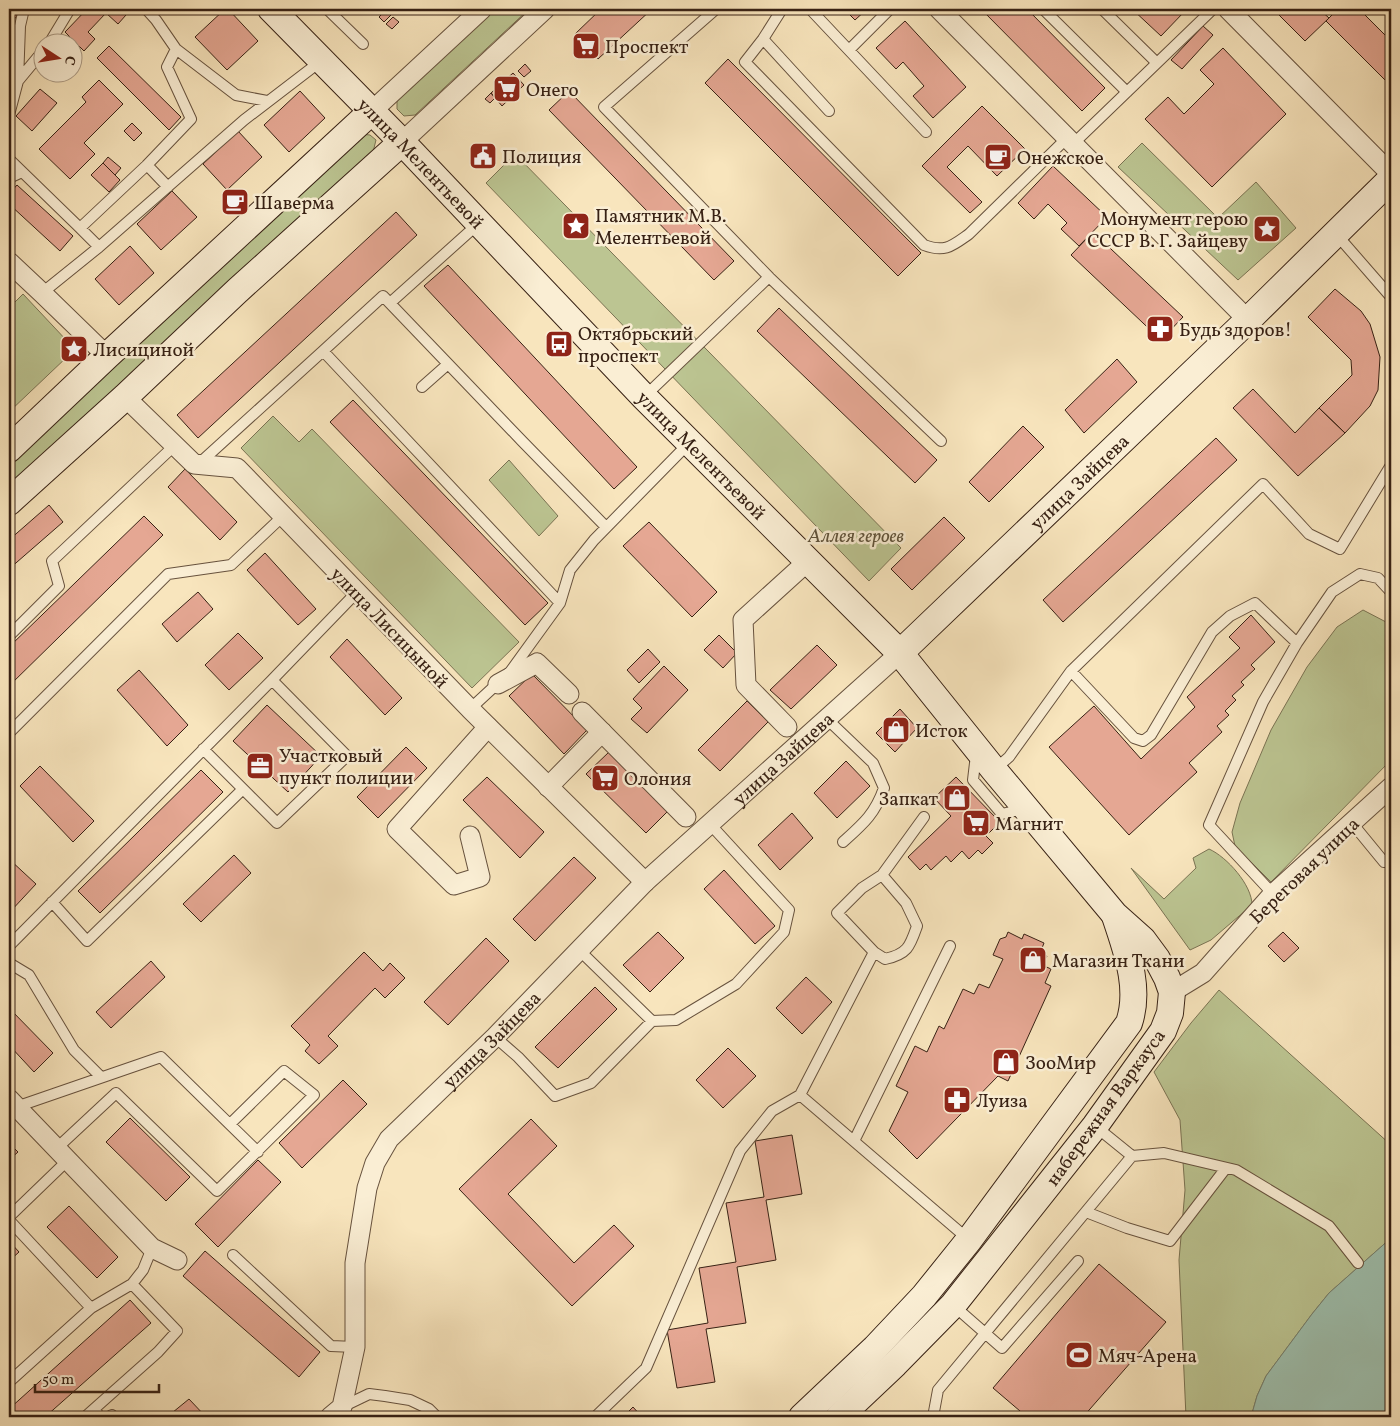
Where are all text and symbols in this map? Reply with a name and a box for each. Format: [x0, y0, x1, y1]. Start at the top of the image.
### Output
supermarket icon: Проспект [571, 31, 601, 61]
north arrow [32, 32, 82, 82]
place label: Проспект [605, 35, 689, 61]
text: С [59, 54, 79, 67]
supermarket icon: Онего [492, 74, 522, 104]
place label: Онего [526, 78, 579, 104]
street label: улица Мелентьевой [350, 93, 489, 236]
public building icon: Полиция [468, 141, 498, 171]
cafe icon: Онежское [983, 142, 1013, 172]
place label: Полиция [502, 145, 582, 171]
place label: Онежское [1017, 146, 1104, 172]
cafe icon: Шаверма [220, 187, 250, 217]
place label: Шаверма [254, 191, 334, 217]
place label: Памятник М.В. Мелентьевой [595, 204, 726, 252]
place label: Монумент герою СССР В. Г. Зайцеву [1087, 207, 1248, 255]
place icon: Памятник М.В. Мелентьевой [561, 211, 591, 241]
place icon: Монумент герою СССР В. Г. Зайцеву [1252, 214, 1282, 244]
pharmacy icon: Будь здоров! [1145, 314, 1175, 344]
place label: Будь здоров! [1179, 318, 1292, 344]
place label: Октябрьский проспект [578, 322, 693, 370]
bus stop icon: Октябрьский проспект [544, 329, 574, 359]
place icon: Лисициной [59, 334, 89, 364]
place label: Лисициной [93, 338, 194, 364]
street label: улица Мелентьевой [630, 386, 771, 527]
street label: улица Зайцева [1025, 429, 1136, 537]
park label: Аллея героев [807, 524, 904, 550]
street label: улица Лисицыной [324, 562, 453, 695]
street label: улица Зайцева [728, 707, 841, 812]
shop icon: Исток [881, 715, 911, 745]
place label: Исток [915, 719, 968, 745]
place label: Участковый пункт полиции [279, 744, 413, 792]
office icon: Участковый пункт полиции [245, 751, 275, 781]
supermarket icon: Олония [590, 763, 620, 793]
place label: Олония [624, 767, 692, 793]
shop icon: Запкат [942, 783, 972, 813]
place label: Запкат [878, 787, 938, 813]
supermarket icon: Магнит [961, 808, 991, 838]
place label: Магнит [995, 812, 1063, 838]
street label: Береговая улица [1245, 812, 1366, 931]
shop icon: Магазин Ткани [1018, 945, 1048, 975]
place label: Магазин Ткани [1052, 949, 1185, 975]
street label: улица Зайцева [438, 986, 548, 1095]
street label: набережная Варкауса [1041, 1024, 1172, 1192]
shop icon: ЗооМир [991, 1047, 1021, 1077]
place label: ЗооМир [1025, 1051, 1096, 1077]
pharmacy icon: Луиза [942, 1085, 972, 1115]
place label: Луиза [976, 1089, 1028, 1115]
sports icon: Мяч-Арена [1064, 1340, 1094, 1370]
place label: Мяч-Арена [1098, 1344, 1197, 1370]
scale bar [35, 1361, 159, 1393]
text: 50 m [42, 1370, 74, 1391]

